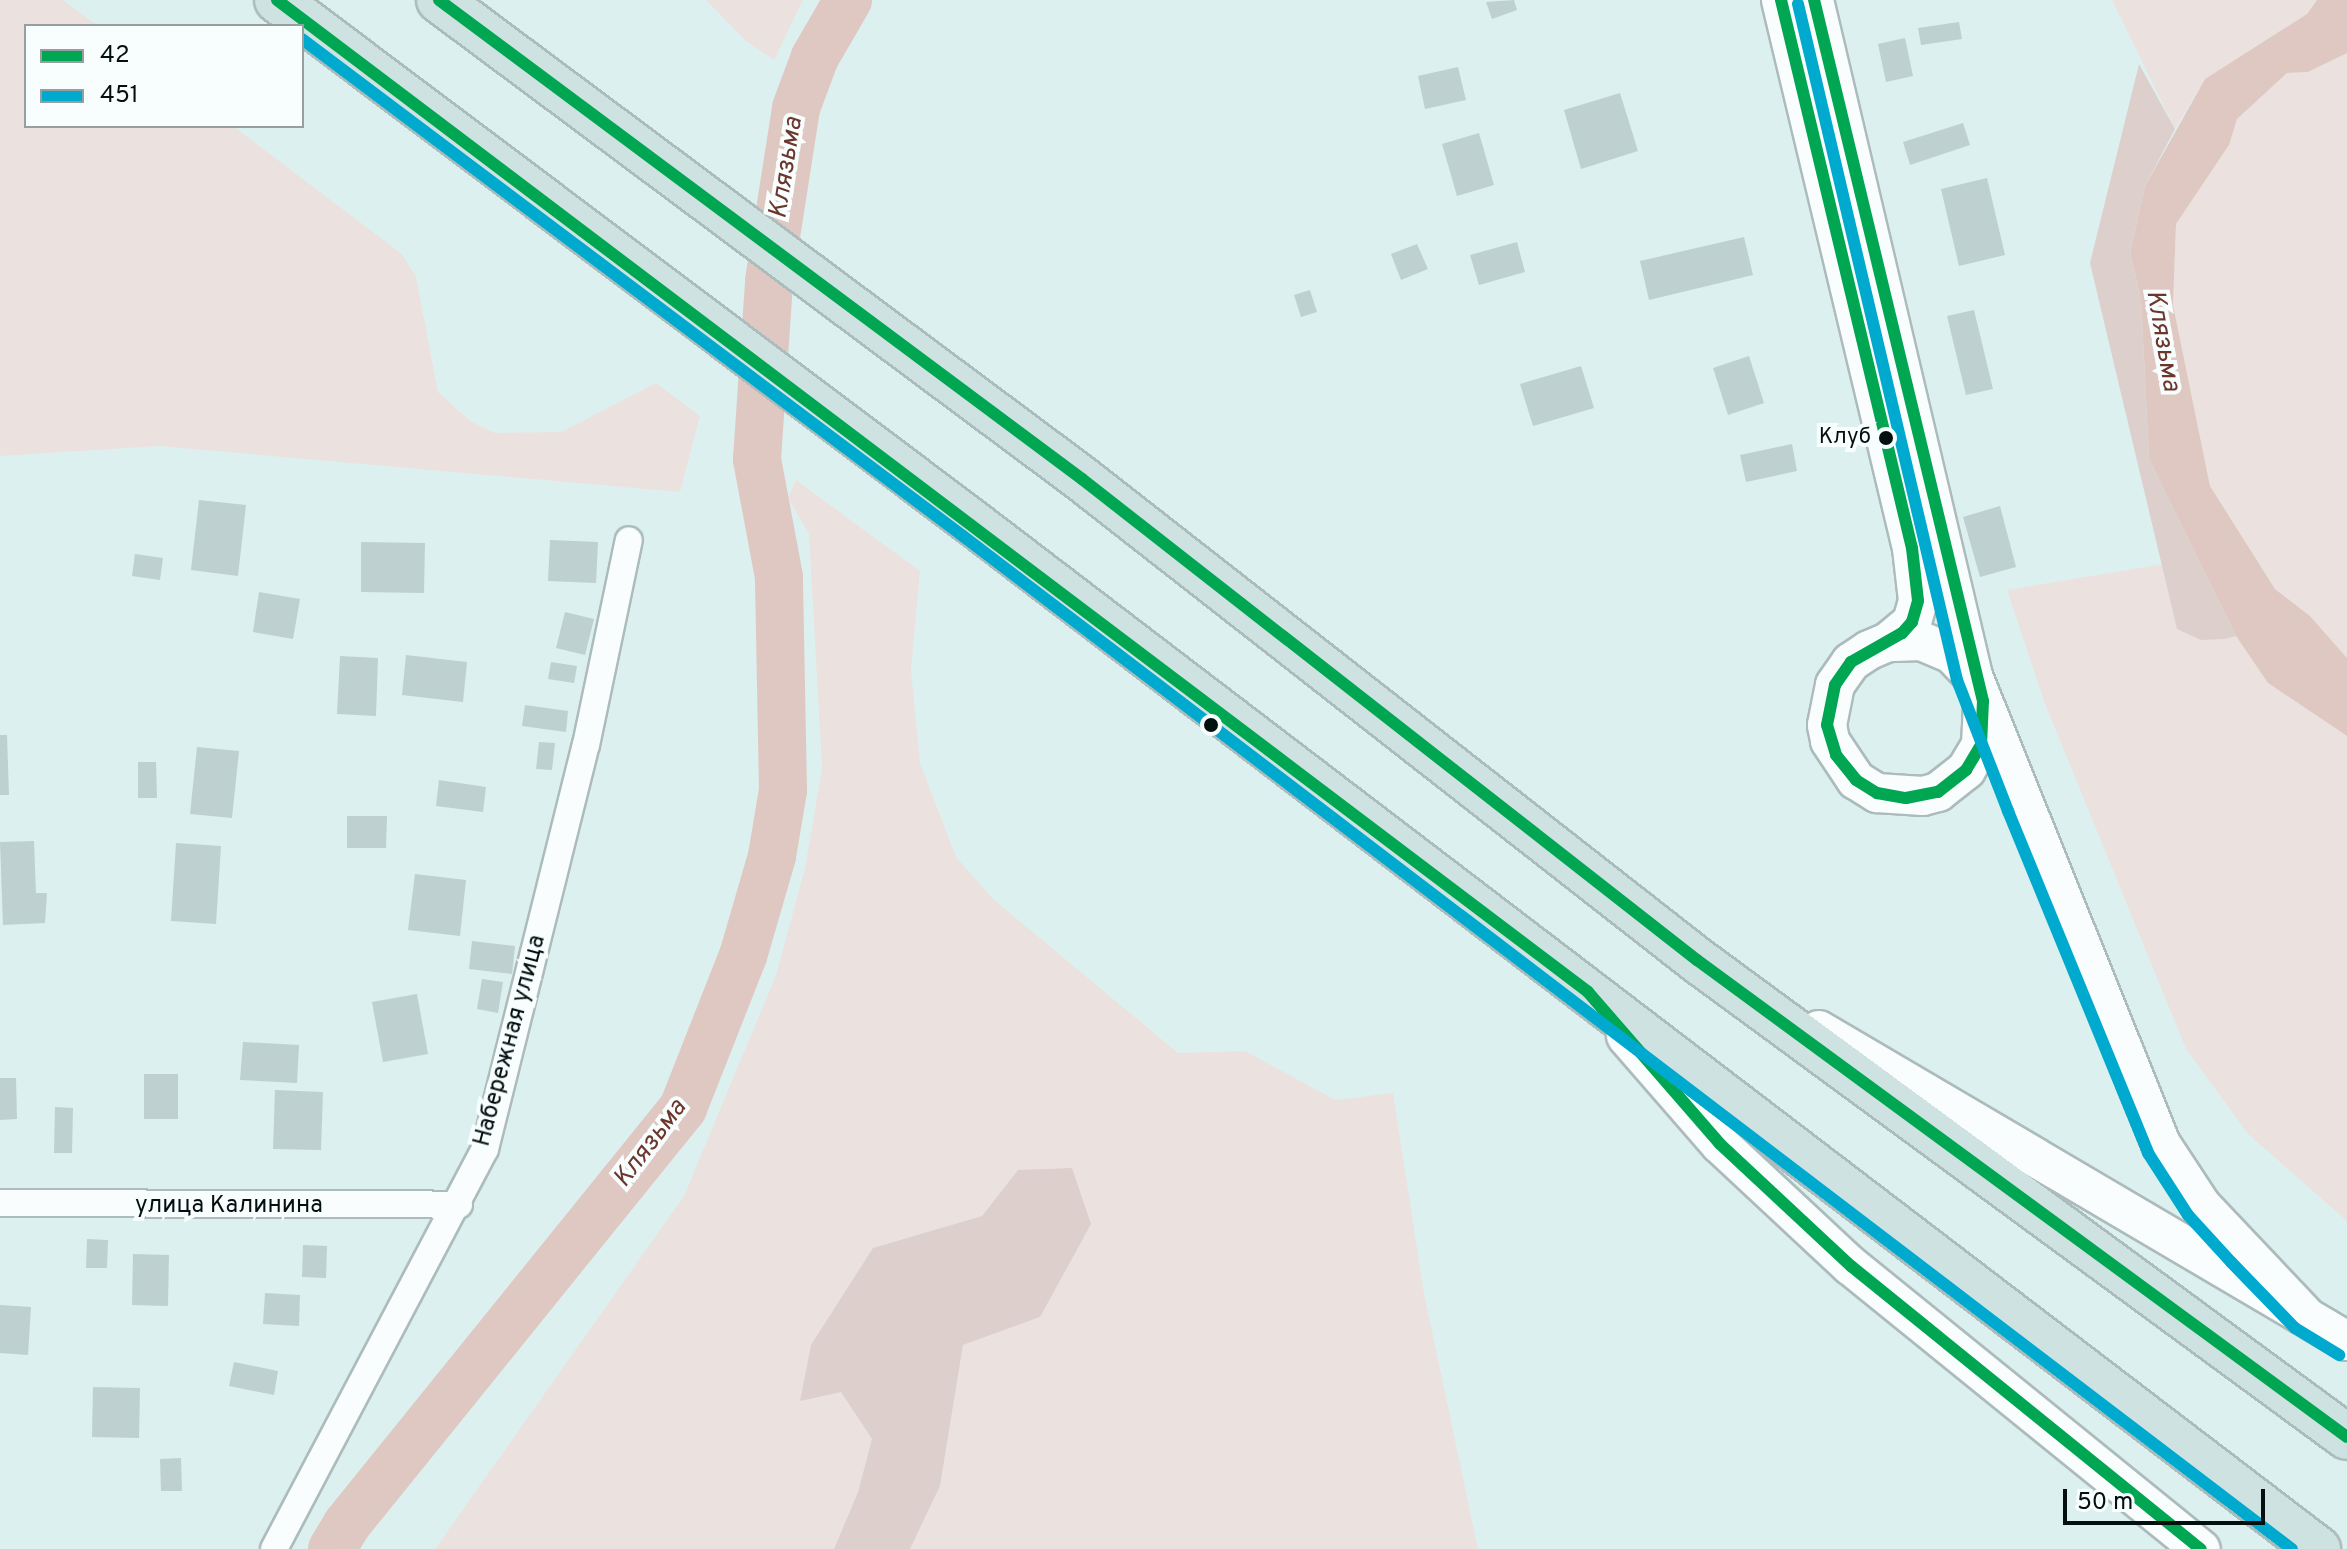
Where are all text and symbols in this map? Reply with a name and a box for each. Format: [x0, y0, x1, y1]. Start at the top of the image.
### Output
legend [24, 24, 304, 128]
text: 42 [100, 41, 130, 71]
text: 451 [100, 81, 139, 111]
water label: Клязьма [764, 115, 810, 221]
water label: Клязьма [2138, 288, 2186, 394]
place label: Клуб [1819, 425, 1871, 451]
marker: Клуб [1878, 430, 1894, 446]
unlabelled marker [1203, 717, 1219, 733]
street label: Набережная улица [469, 932, 553, 1150]
water label: Клязьма [608, 1094, 694, 1194]
street label: улица Калинина [135, 1193, 323, 1221]
scale bar [2067, 1473, 2269, 1523]
text: 50 m [2077, 1488, 2133, 1518]

